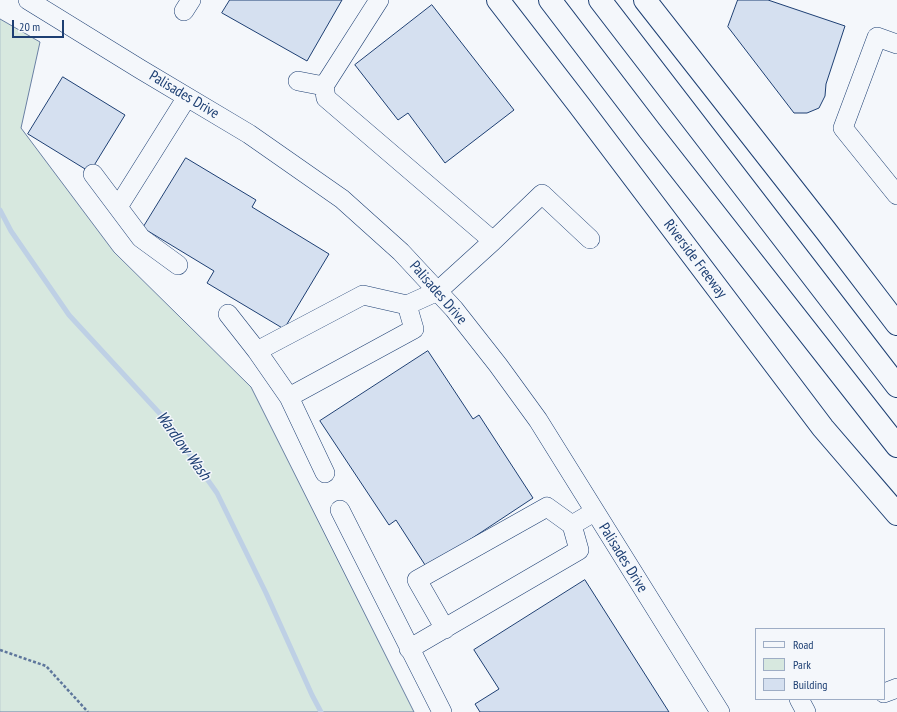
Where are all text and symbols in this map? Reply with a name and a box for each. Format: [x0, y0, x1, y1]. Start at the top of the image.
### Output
scale bar [14, 12, 66, 38]
text: 20 m [19, 19, 40, 34]
street label: Palisades Drive [146, 67, 222, 123]
street label: Riverside Freeway [660, 216, 730, 302]
street label: Palisades Drive [405, 258, 471, 328]
water label: Wardlow Wash [152, 408, 214, 484]
street label: Palisades Drive [595, 520, 651, 596]
legend [755, 628, 885, 700]
text: Road [793, 637, 813, 652]
text: Park [793, 657, 811, 672]
text: Building [793, 677, 828, 692]

